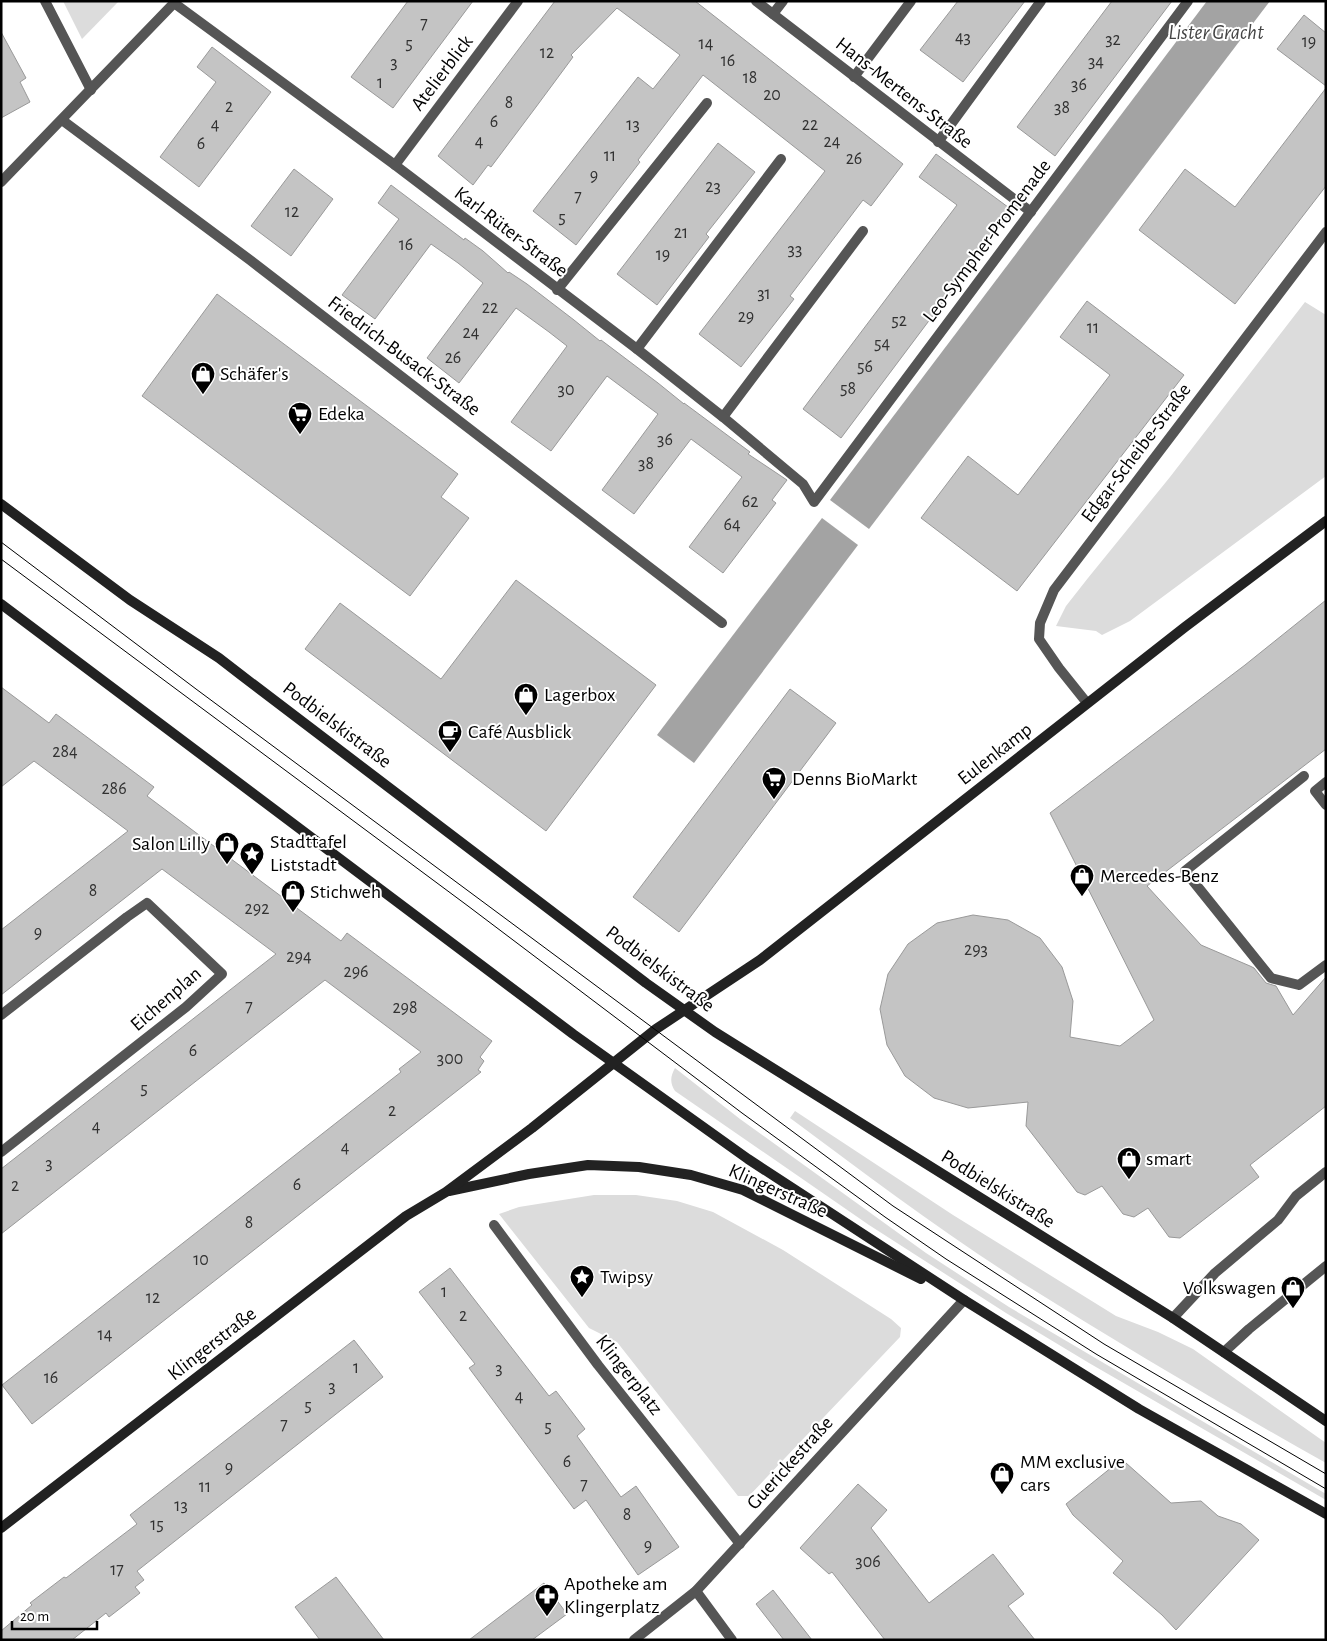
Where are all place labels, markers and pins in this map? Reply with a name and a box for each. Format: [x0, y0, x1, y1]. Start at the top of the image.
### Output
shop icon: Schäfer's [190, 361, 216, 395]
place label: Schäfer's [220, 364, 289, 384]
supermarket icon: Edeka [287, 401, 313, 435]
place label: Edeka [318, 404, 365, 424]
shop icon: Lagerbox [513, 682, 539, 716]
place label: Lagerbox [544, 685, 616, 705]
cafe icon: Café Ausblick [437, 719, 463, 753]
place label: Café Ausblick [468, 722, 571, 742]
supermarket icon: Denns BioMarkt [761, 766, 787, 800]
place label: Denns BioMarkt [792, 769, 918, 789]
shop icon: Salon Lilly [214, 831, 240, 865]
place label: Stadttafel Liststadt [270, 832, 347, 875]
place label: Salon Lilly [132, 834, 210, 854]
place icon: Stadttafel Liststadt [239, 841, 265, 875]
shop icon: Mercedes-Benz [1069, 863, 1095, 897]
place label: Mercedes-Benz [1100, 866, 1219, 886]
shop icon: Stichweh [280, 879, 306, 913]
place label: Stichweh [310, 882, 381, 902]
shop icon: smart [1116, 1146, 1142, 1180]
place label: smart [1146, 1149, 1192, 1169]
place icon: Twipsy [569, 1264, 595, 1298]
place label: Twipsy [600, 1267, 653, 1287]
shop icon: Volkswagen [1280, 1275, 1306, 1309]
place label: Volkswagen [1183, 1278, 1276, 1298]
place label: MM exclusive cars [1020, 1452, 1125, 1495]
shop icon: MM exclusive cars [989, 1461, 1015, 1495]
place label: Apotheke am Klingerplatz [564, 1574, 668, 1617]
pharmacy icon: Apotheke am Klingerplatz [534, 1583, 560, 1617]

